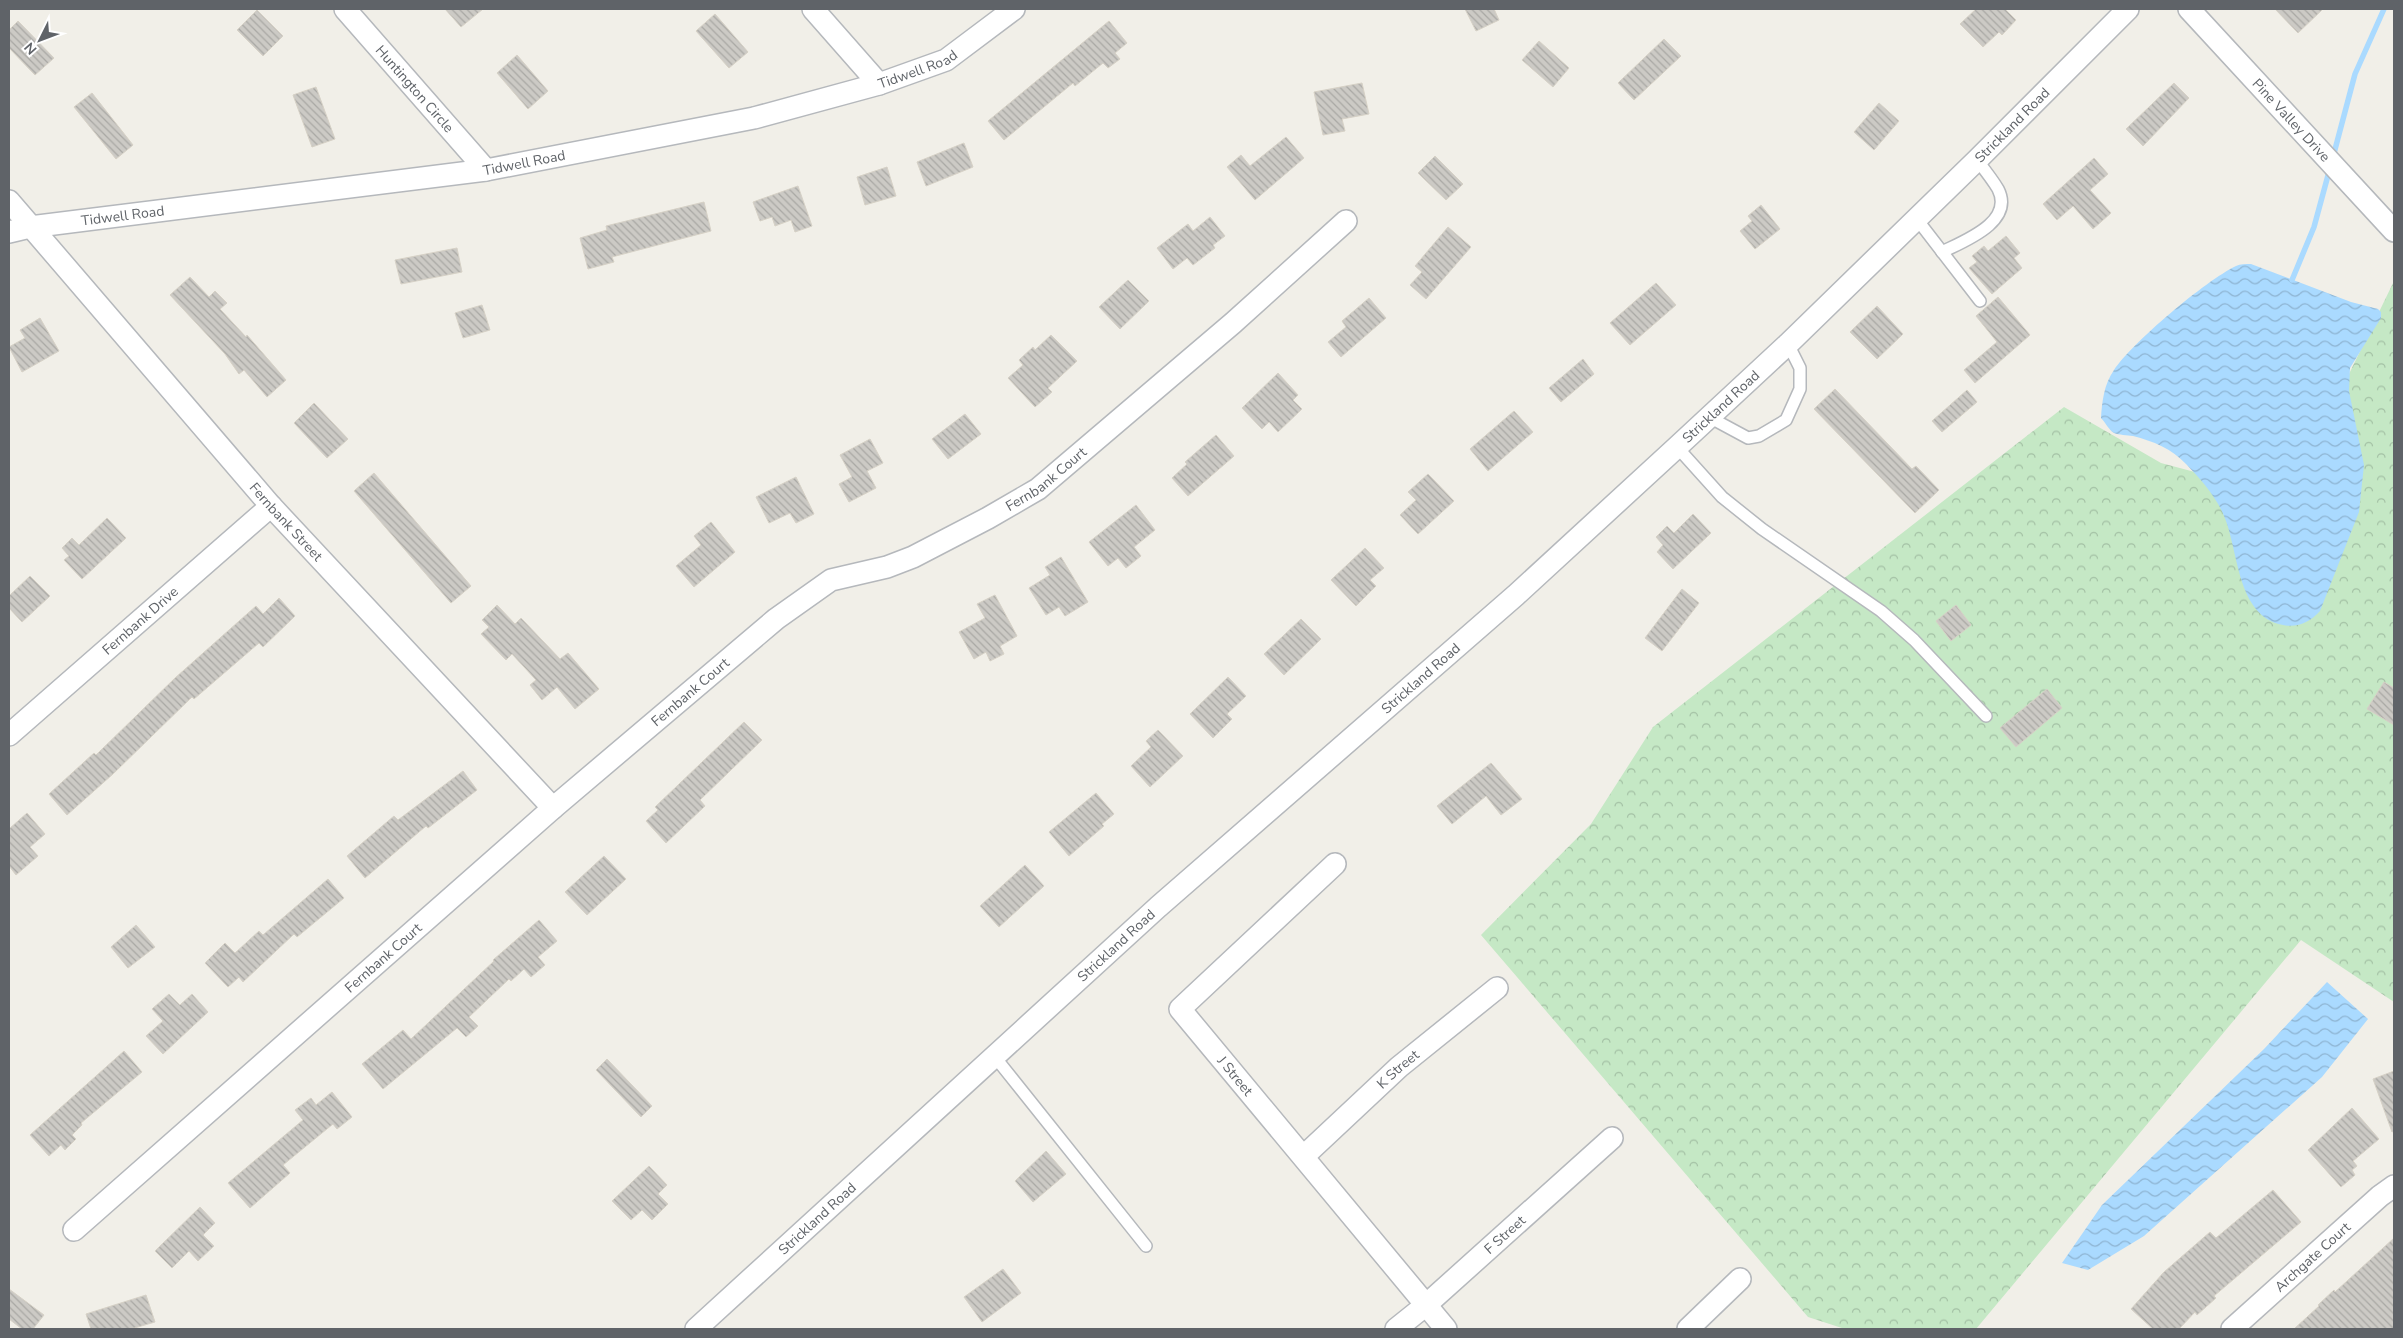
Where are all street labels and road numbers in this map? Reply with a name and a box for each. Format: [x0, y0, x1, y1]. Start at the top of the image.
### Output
street label: Huntington Circle [371, 41, 458, 137]
street label: Tidwell Road [875, 45, 961, 93]
street label: Pine Valley Drive [2248, 74, 2335, 166]
street label: Strickland Road [1970, 83, 2054, 167]
street label: Tidwell Road [481, 145, 567, 180]
street label: Tidwell Road [80, 201, 165, 230]
street label: Strickland Road [1678, 366, 1764, 447]
street label: Fernbank Court [1002, 442, 1090, 515]
street label: Fernbank Street [245, 478, 327, 565]
street label: Fernbank Drive [98, 582, 182, 659]
street label: Strickland Road [1377, 638, 1464, 718]
street label: Fernbank Court [647, 653, 733, 730]
street label: Strickland Road [1073, 905, 1159, 986]
street label: Fernbank Court [341, 918, 426, 997]
street label: K Street [1372, 1045, 1423, 1093]
street label: J Street [1213, 1051, 1258, 1100]
street label: Strickland Road [774, 1178, 860, 1259]
street label: F Street [1480, 1211, 1529, 1258]
street label: Archgate Court [2270, 1218, 2354, 1296]

